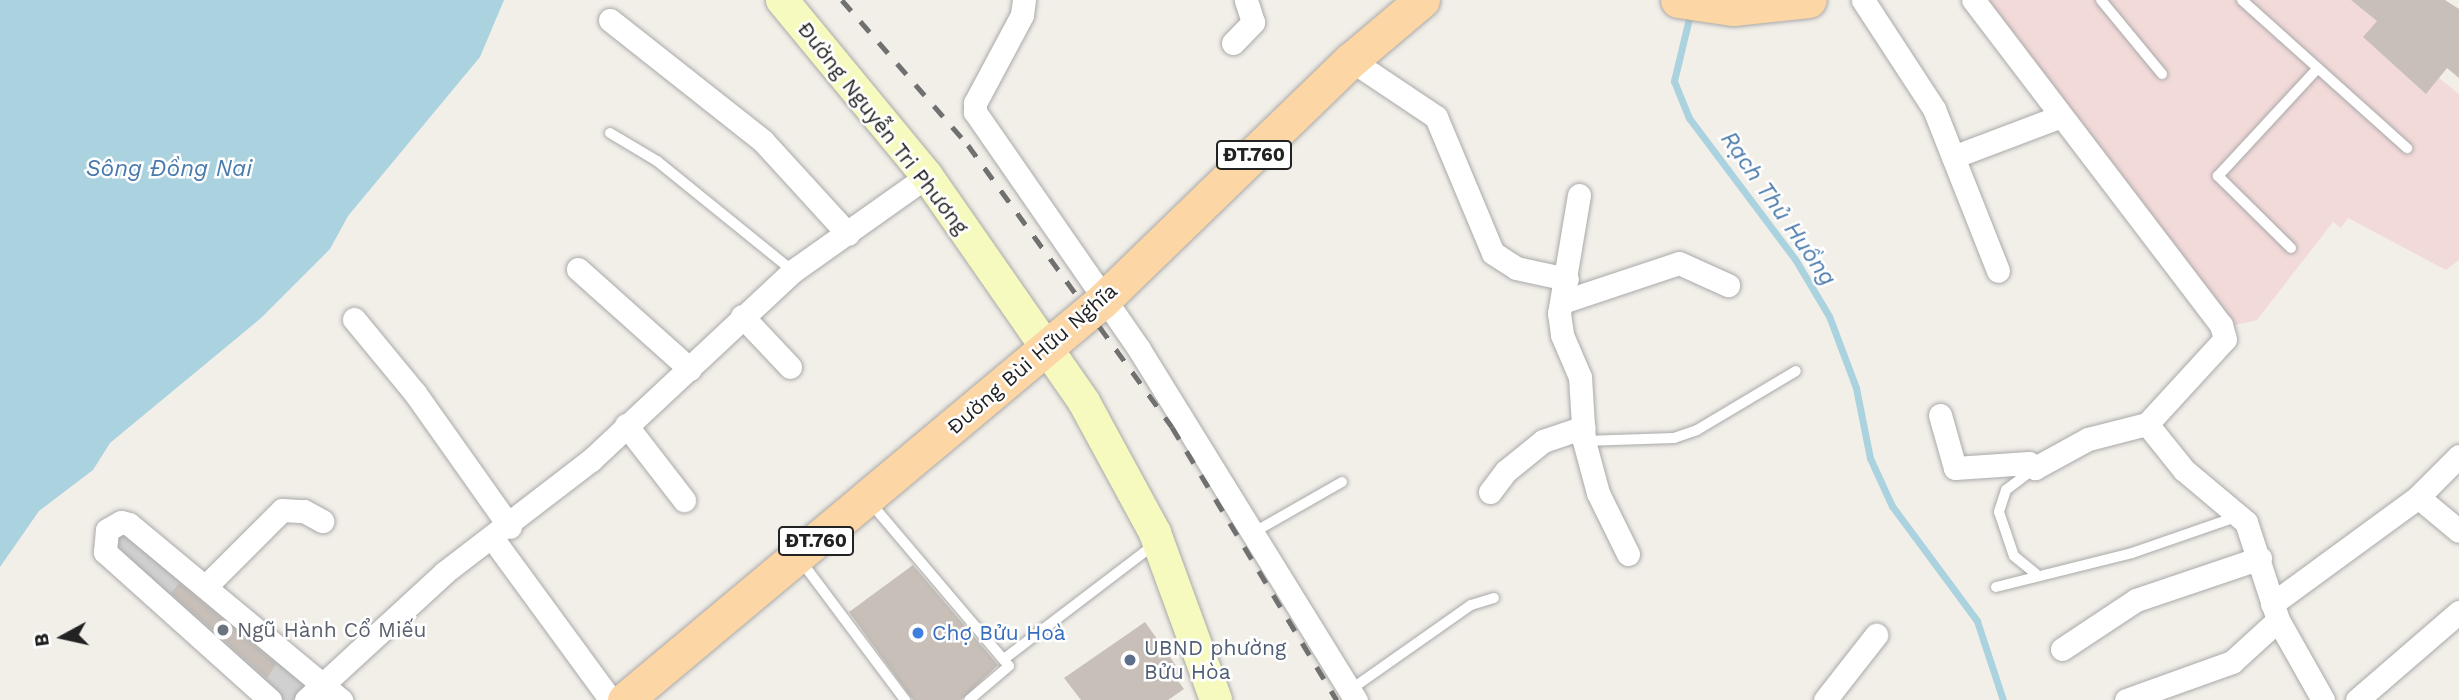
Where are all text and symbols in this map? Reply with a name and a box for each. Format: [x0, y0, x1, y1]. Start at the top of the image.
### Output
street label: Đường Nguyễn Tri Phương [792, 17, 974, 239]
water label: Rạch Thủ Huồng [1714, 126, 1842, 292]
road number: ĐT.760 [1216, 140, 1292, 170]
water label: Sông Đồng Nai [86, 155, 252, 183]
street label: Đường Bùi Hữu Nghĩa [942, 278, 1122, 440]
road number: ĐT.760 [778, 526, 854, 556]
north arrow [28, 602, 98, 672]
place label: Ngũ Hành Cổ Miếu [237, 617, 427, 643]
place label: Chợ Bửu Hoà [932, 620, 1066, 646]
marker: Ngũ Hành Cổ Miếu [215, 622, 231, 638]
marker: Chợ Bửu Hoà [910, 625, 926, 641]
text: B [29, 632, 54, 648]
place label: UBND phường Bửu Hòa [1144, 635, 1286, 685]
marker: UBND phường Bửu Hòa [1122, 652, 1138, 668]

